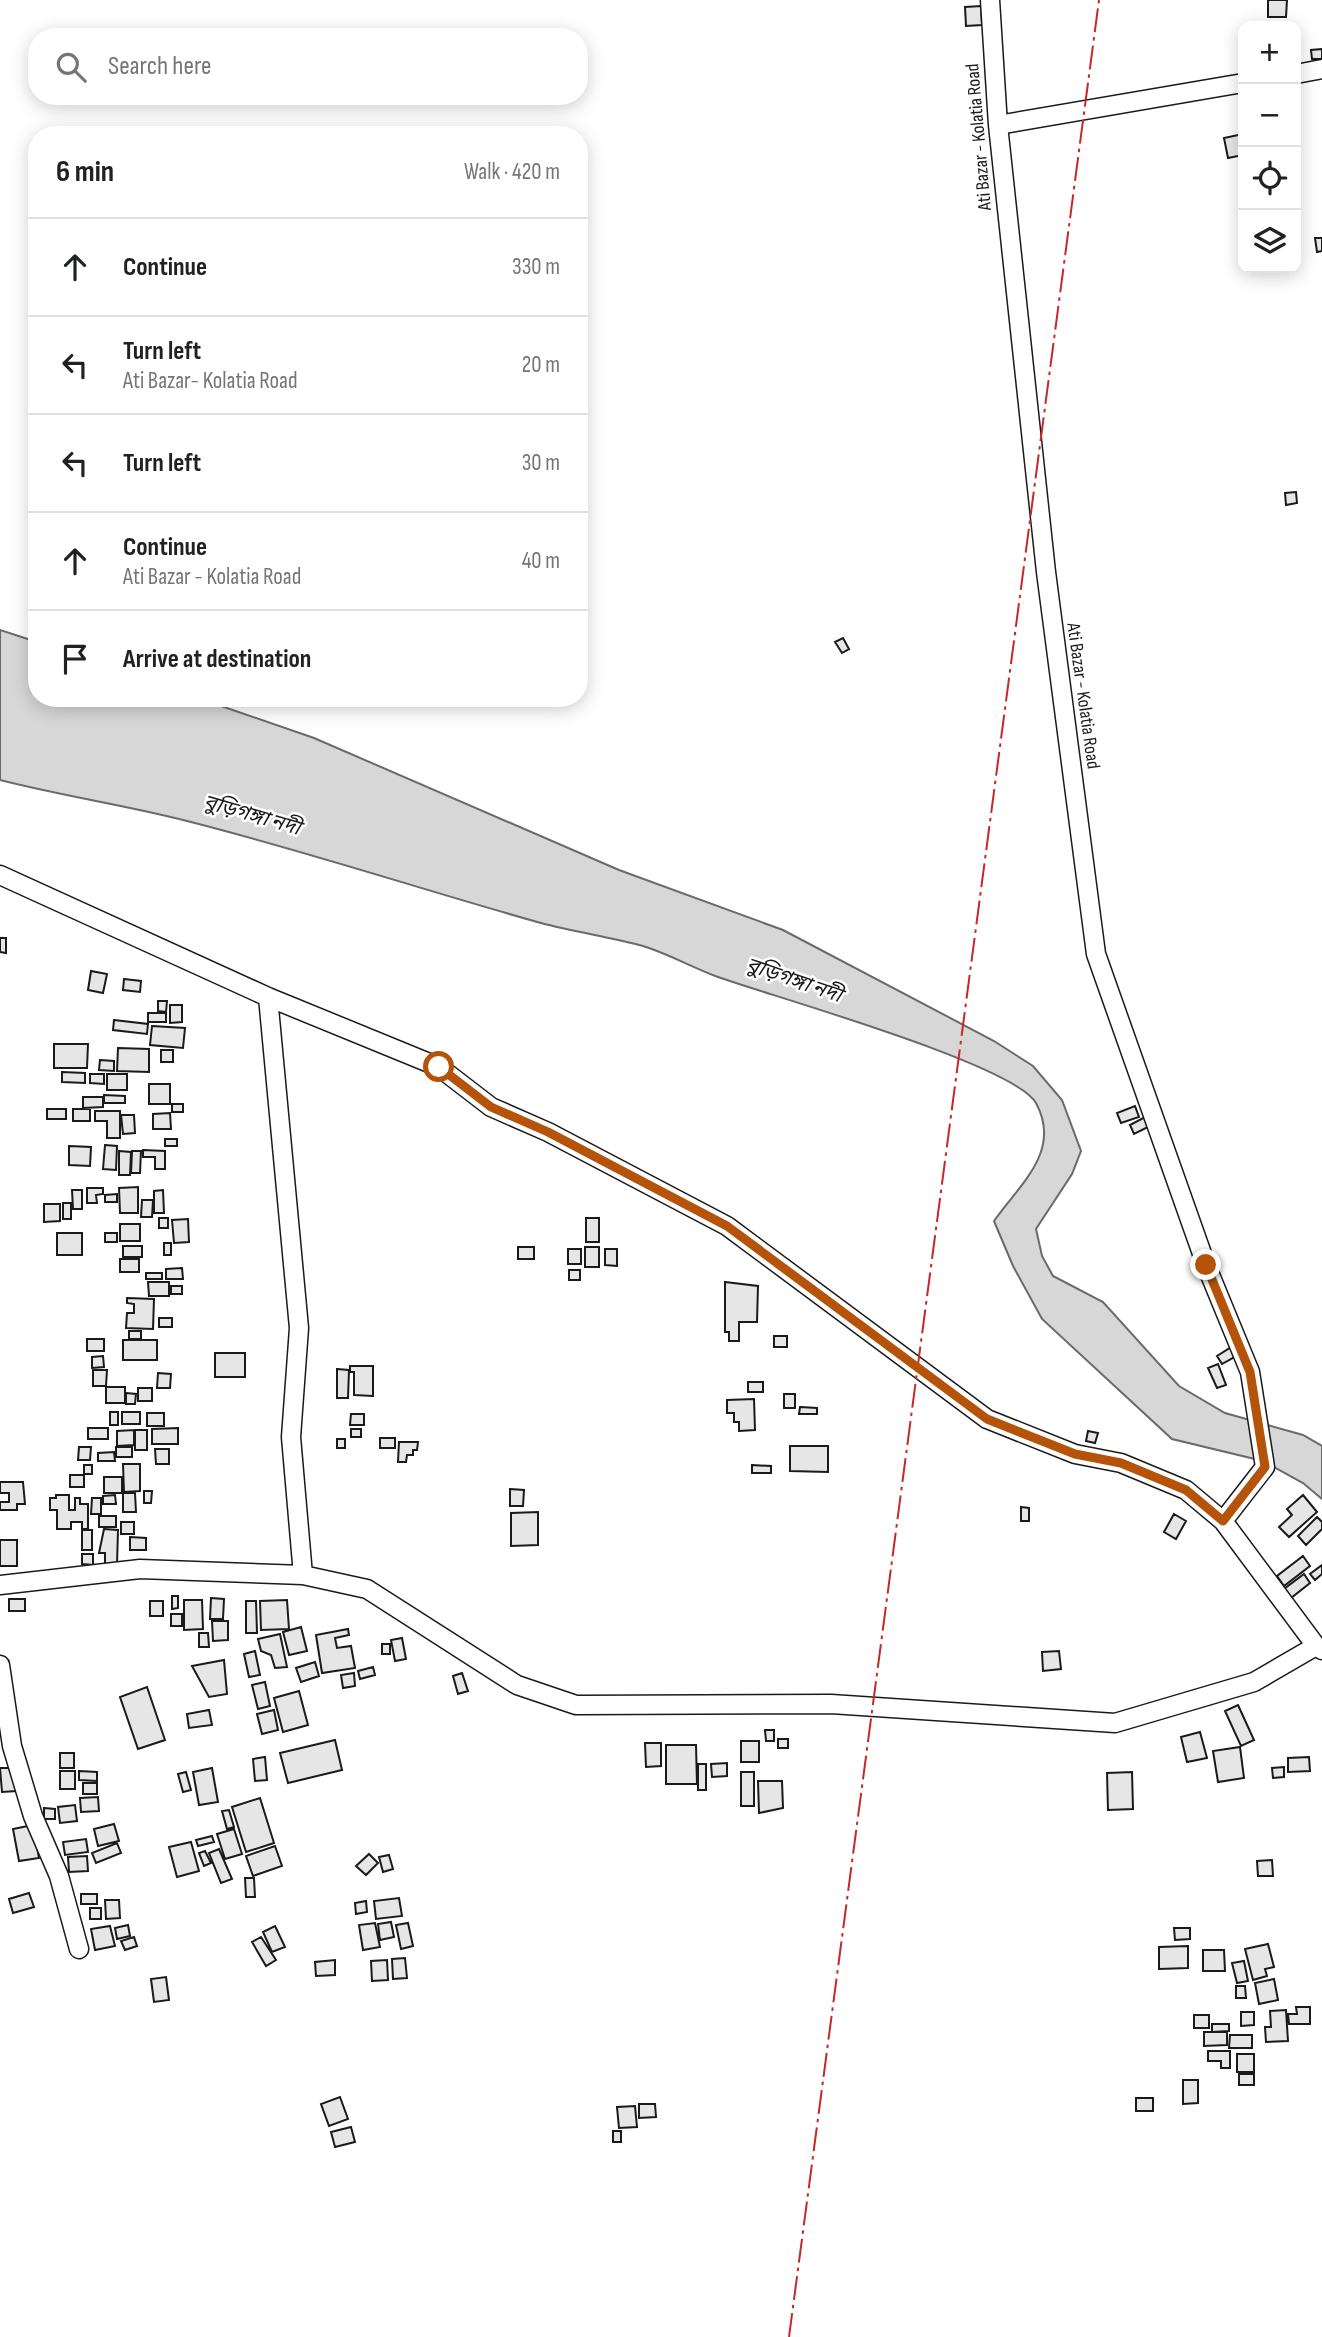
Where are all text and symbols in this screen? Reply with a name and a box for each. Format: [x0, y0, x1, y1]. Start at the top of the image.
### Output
map controls [1238, 21, 1301, 273]
button: + [1238, 21, 1301, 84]
search box [28, 28, 588, 105]
icon: search [52, 48, 90, 86]
text: Search here [108, 51, 211, 82]
street label: Ati Bazar - Kolatia Road [961, 63, 997, 212]
button: − [1238, 84, 1301, 147]
button: locate [1238, 147, 1301, 210]
text: 6 min [56, 154, 114, 190]
text: Walk · 420 m [464, 158, 560, 186]
button: layers [1238, 210, 1301, 273]
icon: ahead [56, 248, 94, 286]
text: Continue [123, 252, 207, 283]
text: 330 m [512, 253, 560, 281]
text: Turn left [123, 336, 201, 367]
icon: left [56, 346, 94, 384]
text: 20 m [522, 351, 560, 379]
text: Ati Bazar- Kolatia Road [123, 367, 298, 395]
icon: left [56, 444, 94, 482]
text: Turn left [123, 448, 201, 479]
text: 30 m [522, 449, 560, 477]
text: Continue [123, 532, 207, 563]
icon: ahead [56, 542, 94, 580]
text: 40 m [522, 547, 560, 575]
text: Ati Bazar - Kolatia Road [123, 563, 301, 591]
street label: Ati Bazar - Kolatia Road [1061, 620, 1105, 771]
icon: arrive [56, 640, 94, 678]
text: Arrive at destination [123, 644, 311, 675]
water label: বুড়িগঙ্গা নদী [201, 788, 308, 842]
water label: বুড়িগঙ্গা নদী [743, 951, 850, 1010]
route start [423, 1051, 454, 1082]
route end [1190, 1249, 1221, 1280]

